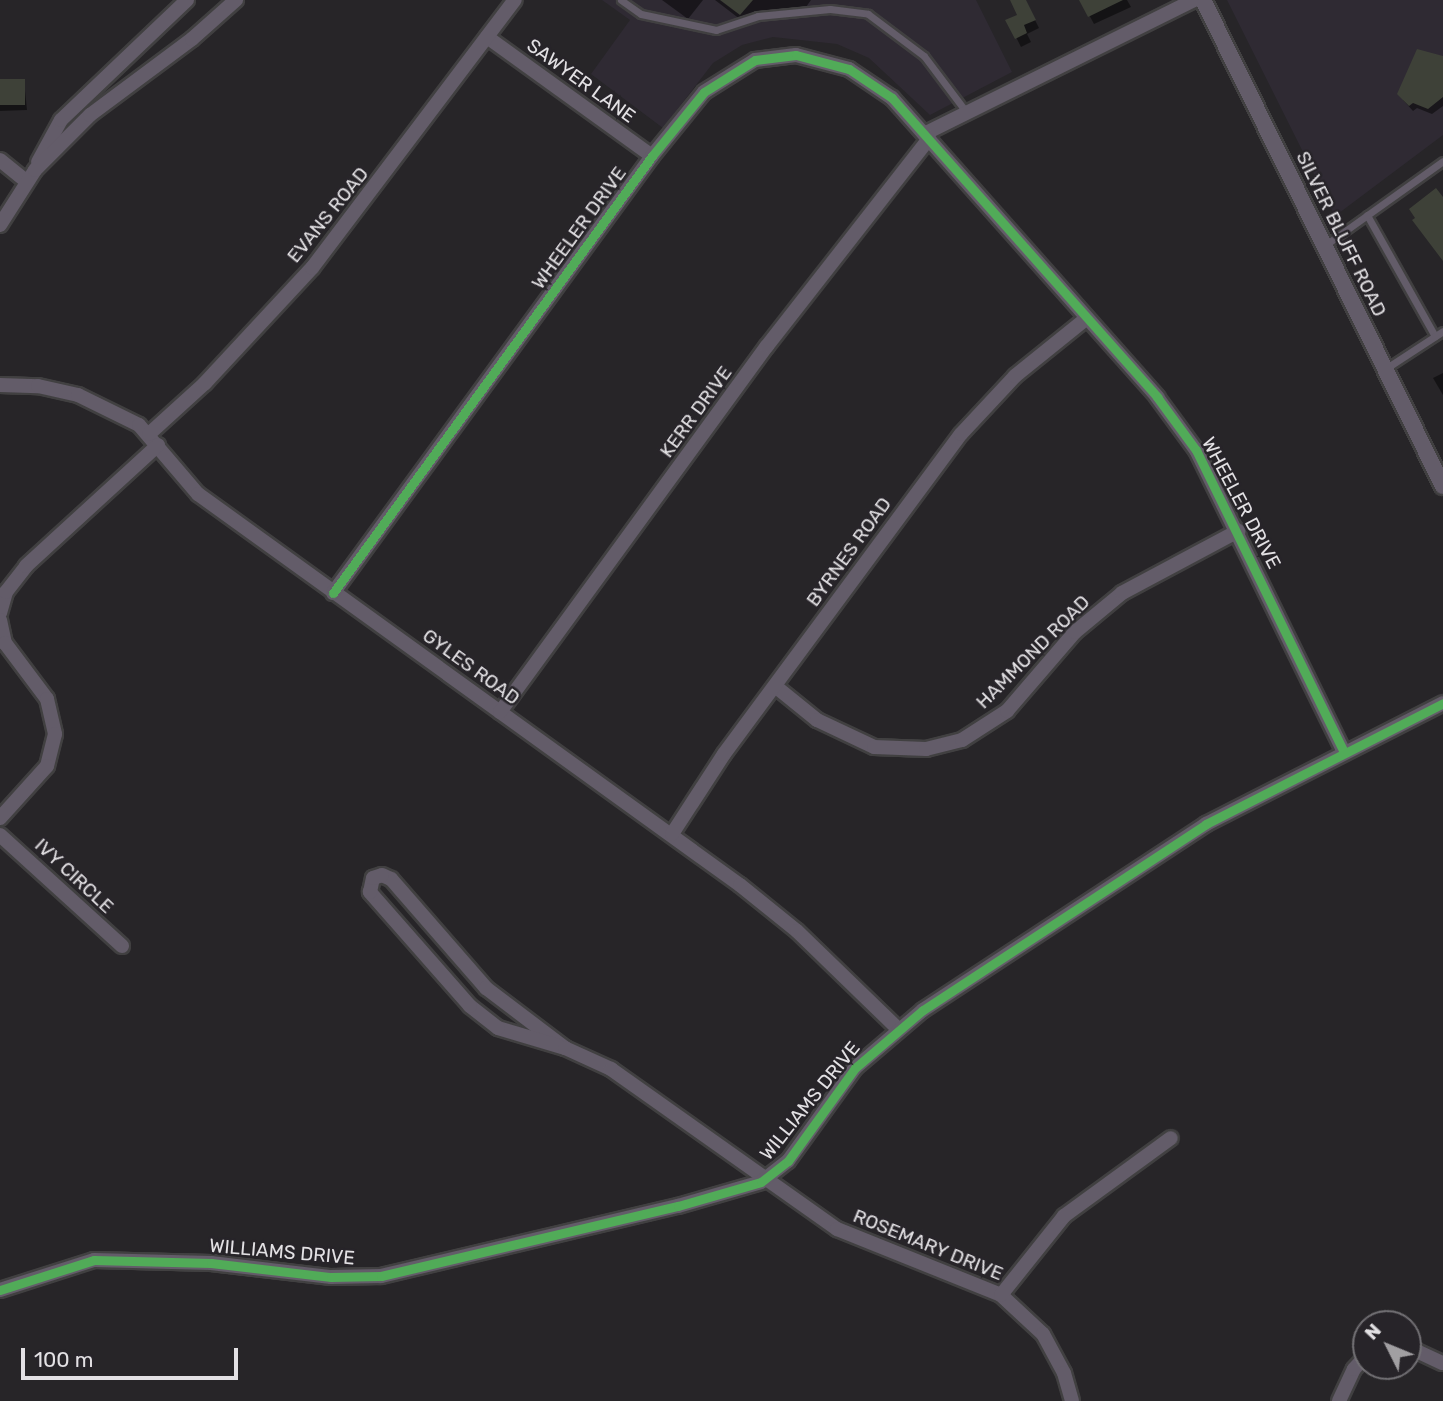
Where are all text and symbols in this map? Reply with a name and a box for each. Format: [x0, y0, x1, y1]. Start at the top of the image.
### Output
street label: SAWYER LANE [522, 34, 640, 128]
street label: SILVER BLUFF ROAD [1291, 148, 1391, 320]
street label: WHEELER DRIVE [527, 162, 631, 294]
street label: EVANS ROAD [283, 163, 373, 267]
street label: KERR DRIVE [655, 362, 737, 462]
street label: WHEELER DRIVE [1197, 433, 1285, 573]
street label: BYRNES ROAD [802, 493, 896, 611]
street label: HAMMOND ROAD [972, 591, 1094, 713]
street label: GYLES ROAD [418, 624, 524, 710]
street label: IVY CIRCLE [30, 834, 118, 918]
street label: WILLIAMS DRIVE [755, 1037, 865, 1165]
street label: ROSEMARY DRIVE [850, 1204, 1006, 1286]
street label: WILLIAMS DRIVE [208, 1234, 356, 1270]
north arrow [1352, 1310, 1422, 1380]
text: N [1360, 1319, 1386, 1345]
scale bar [24, 1334, 242, 1378]
text: 100 m [34, 1347, 93, 1372]

